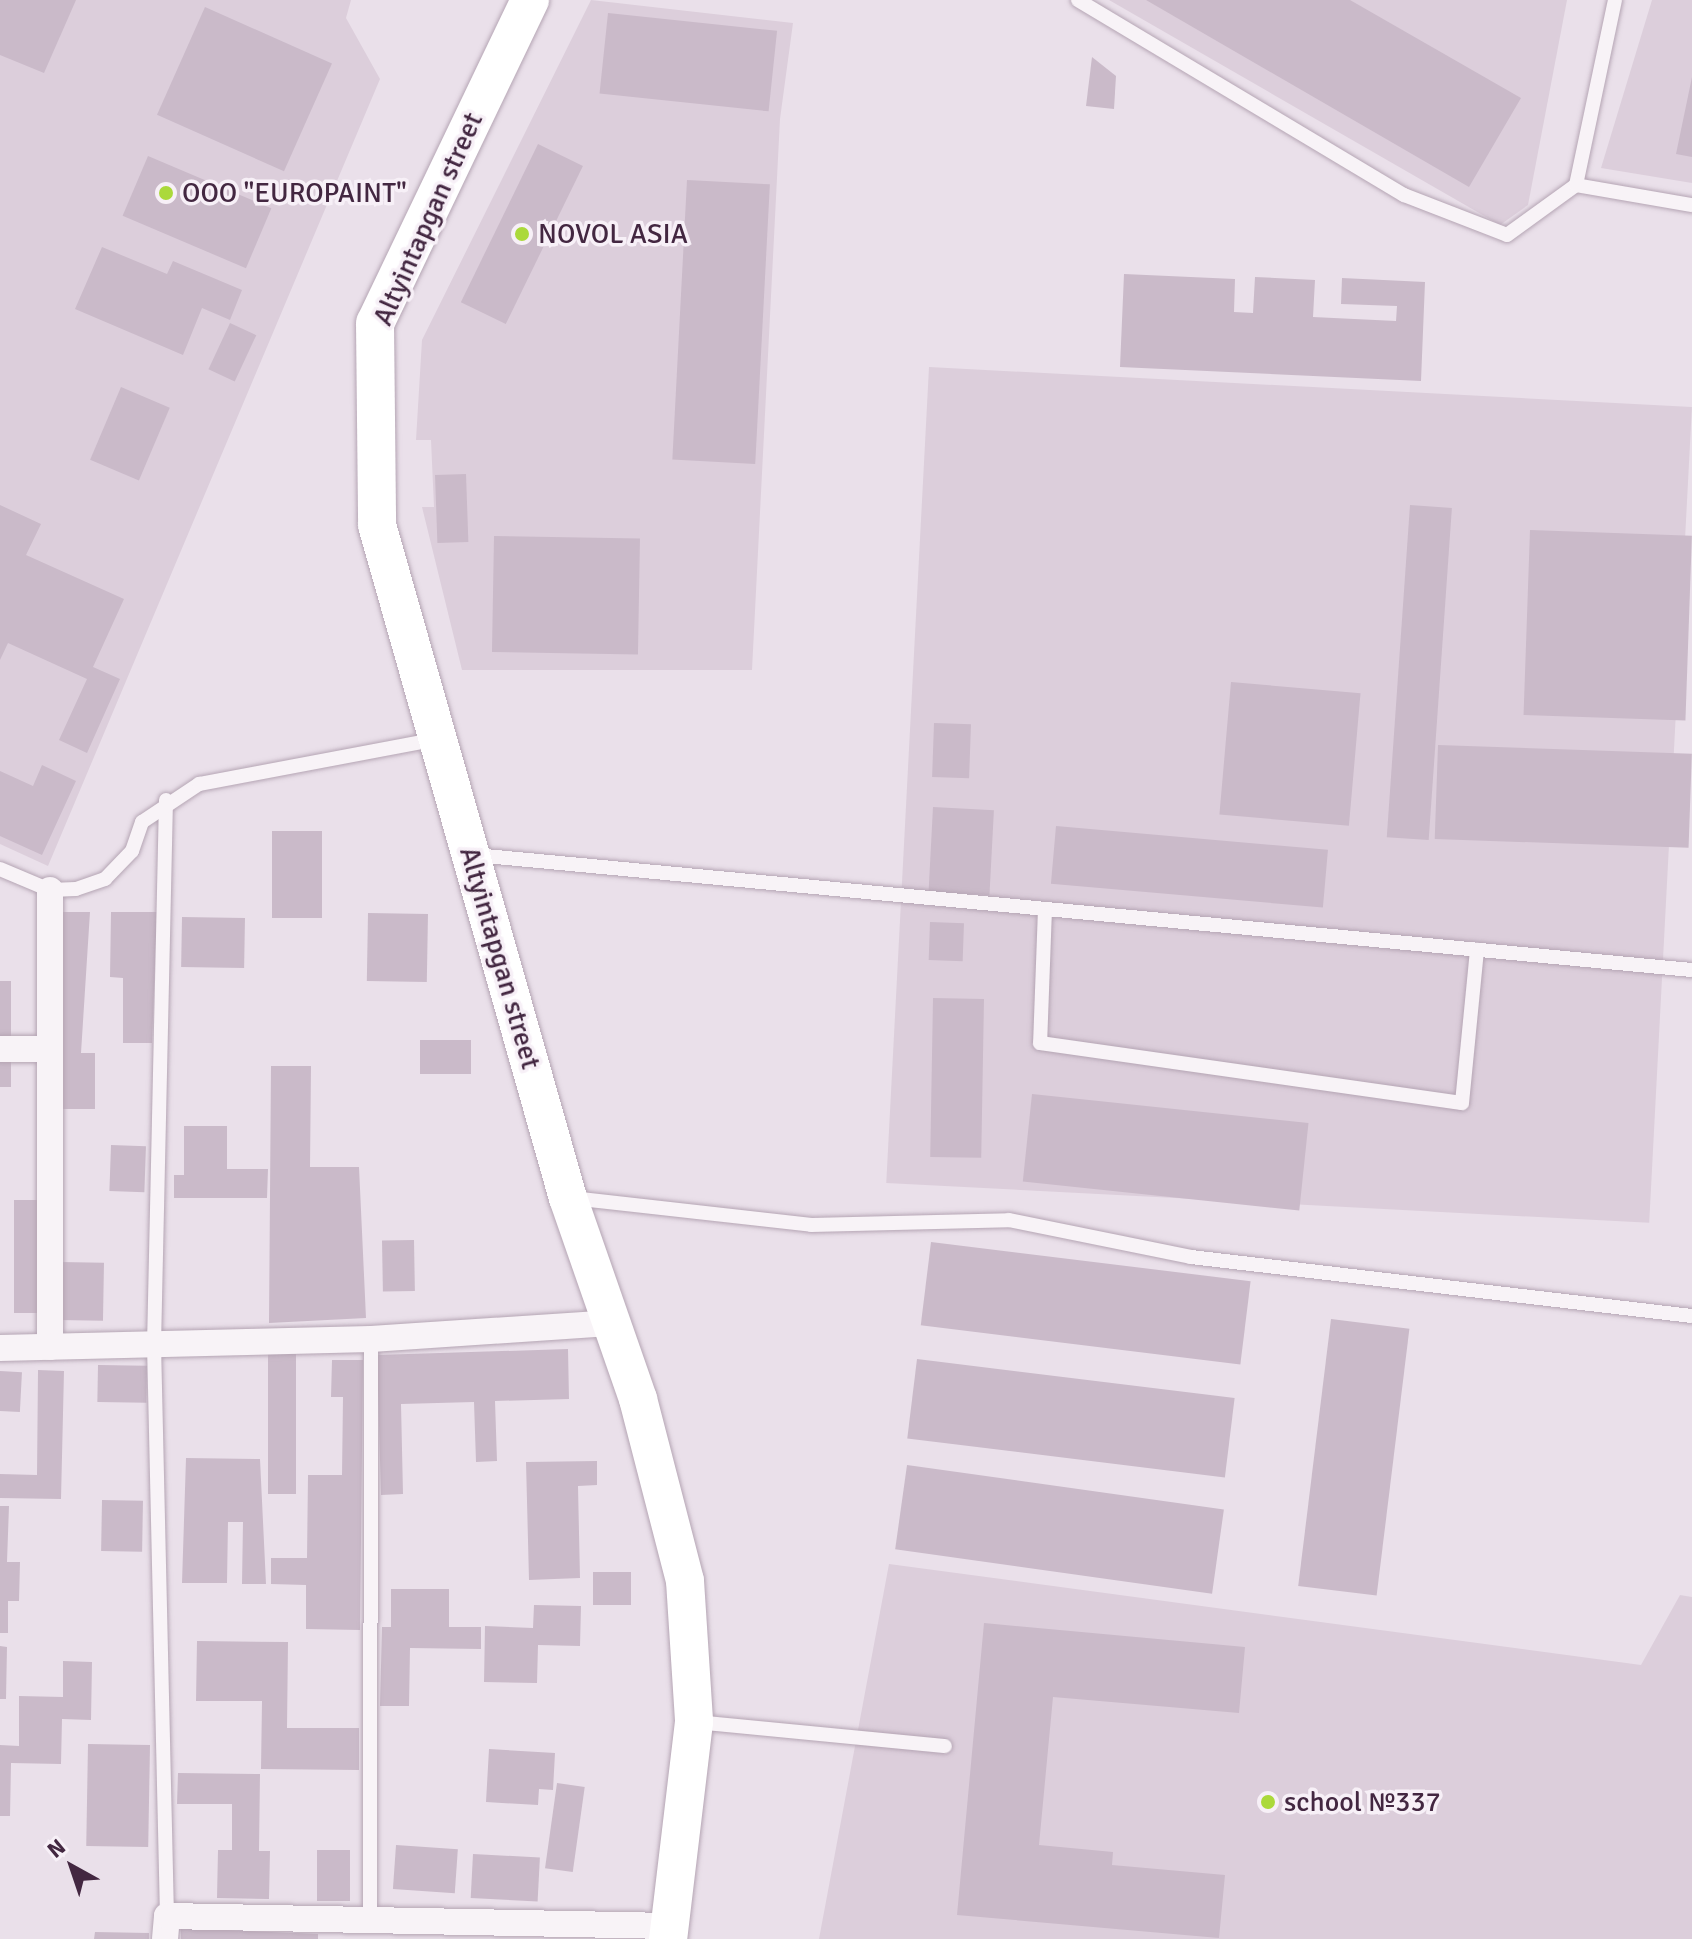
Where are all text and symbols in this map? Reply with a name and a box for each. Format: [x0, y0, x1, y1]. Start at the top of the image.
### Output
street label: Altyintapgan street [366, 107, 490, 331]
place label: OOO "EUROPAINT" [182, 176, 407, 210]
marker: OOO "EUROPAINT" [157, 184, 175, 202]
place label: NOVOL ASIA [538, 217, 688, 251]
marker: NOVOL ASIA [513, 225, 531, 243]
street label: Altyintapgan street [452, 843, 548, 1073]
place label: school №337 [1284, 1785, 1441, 1819]
marker: school №337 [1259, 1793, 1277, 1811]
north arrow [32, 1827, 112, 1907]
text: N [42, 1833, 71, 1863]

